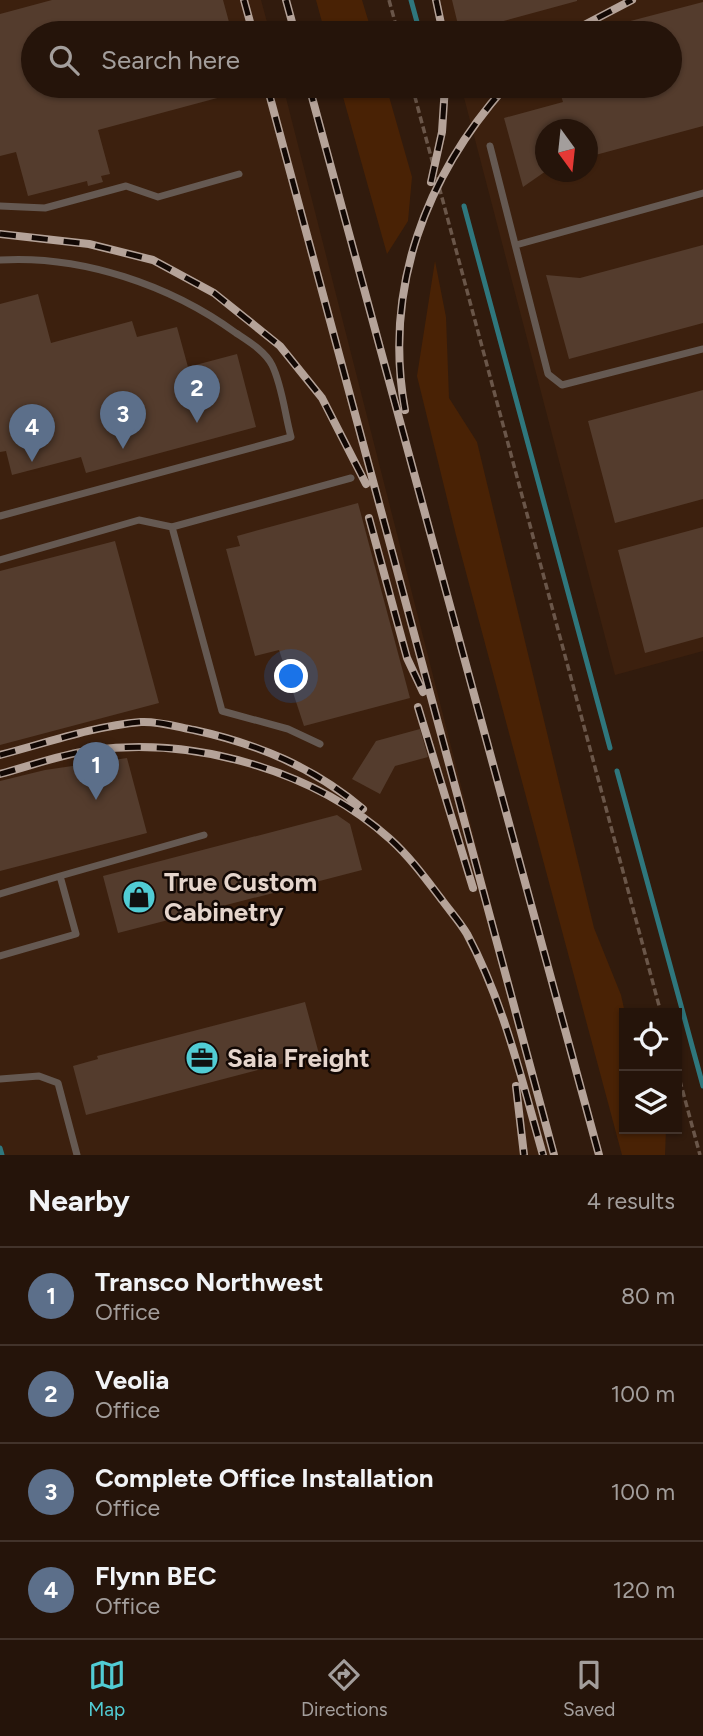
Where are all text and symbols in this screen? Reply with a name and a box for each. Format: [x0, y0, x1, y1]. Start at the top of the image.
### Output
search box [21, 21, 682, 98]
icon: search [45, 41, 83, 79]
text: Search here [101, 44, 240, 76]
north arrow [535, 119, 598, 182]
pin: 2 [174, 365, 220, 423]
pin: 3 [100, 391, 146, 449]
pin: 4 [9, 404, 55, 462]
your location [274, 659, 308, 693]
pin: 1 [73, 742, 119, 800]
place label: True Custom Cabinetry [164, 866, 317, 928]
shop icon: True Custom Cabinetry [120, 878, 158, 916]
map controls [619, 1008, 682, 1134]
button: locate [619, 1008, 682, 1071]
office icon: Saia Freight [183, 1039, 221, 1077]
place label: Saia Freight [227, 1042, 370, 1074]
button: layers [619, 1071, 682, 1134]
text: Nearby [28, 1182, 130, 1219]
text: 4 results [587, 1187, 675, 1215]
text: Transco Northwest [95, 1266, 324, 1298]
text: 1 [46, 1282, 56, 1310]
text: 80 m [621, 1282, 675, 1310]
text: Office [95, 1298, 160, 1326]
text: Veolia [95, 1364, 169, 1396]
text: 2 [44, 1380, 58, 1408]
text: 100 m [611, 1380, 675, 1408]
text: Office [95, 1396, 160, 1424]
text: Complete Office Installation [95, 1462, 434, 1494]
text: 3 [45, 1478, 57, 1506]
text: 100 m [611, 1478, 675, 1506]
text: Office [95, 1494, 160, 1522]
text: Flynn BEC [95, 1560, 217, 1592]
text: 4 [44, 1576, 58, 1604]
text: 120 m [613, 1576, 675, 1604]
text: Office [95, 1592, 160, 1620]
tab: Map [88, 1656, 126, 1721]
tab: Directions [301, 1656, 388, 1721]
tab: Saved [563, 1656, 615, 1721]

